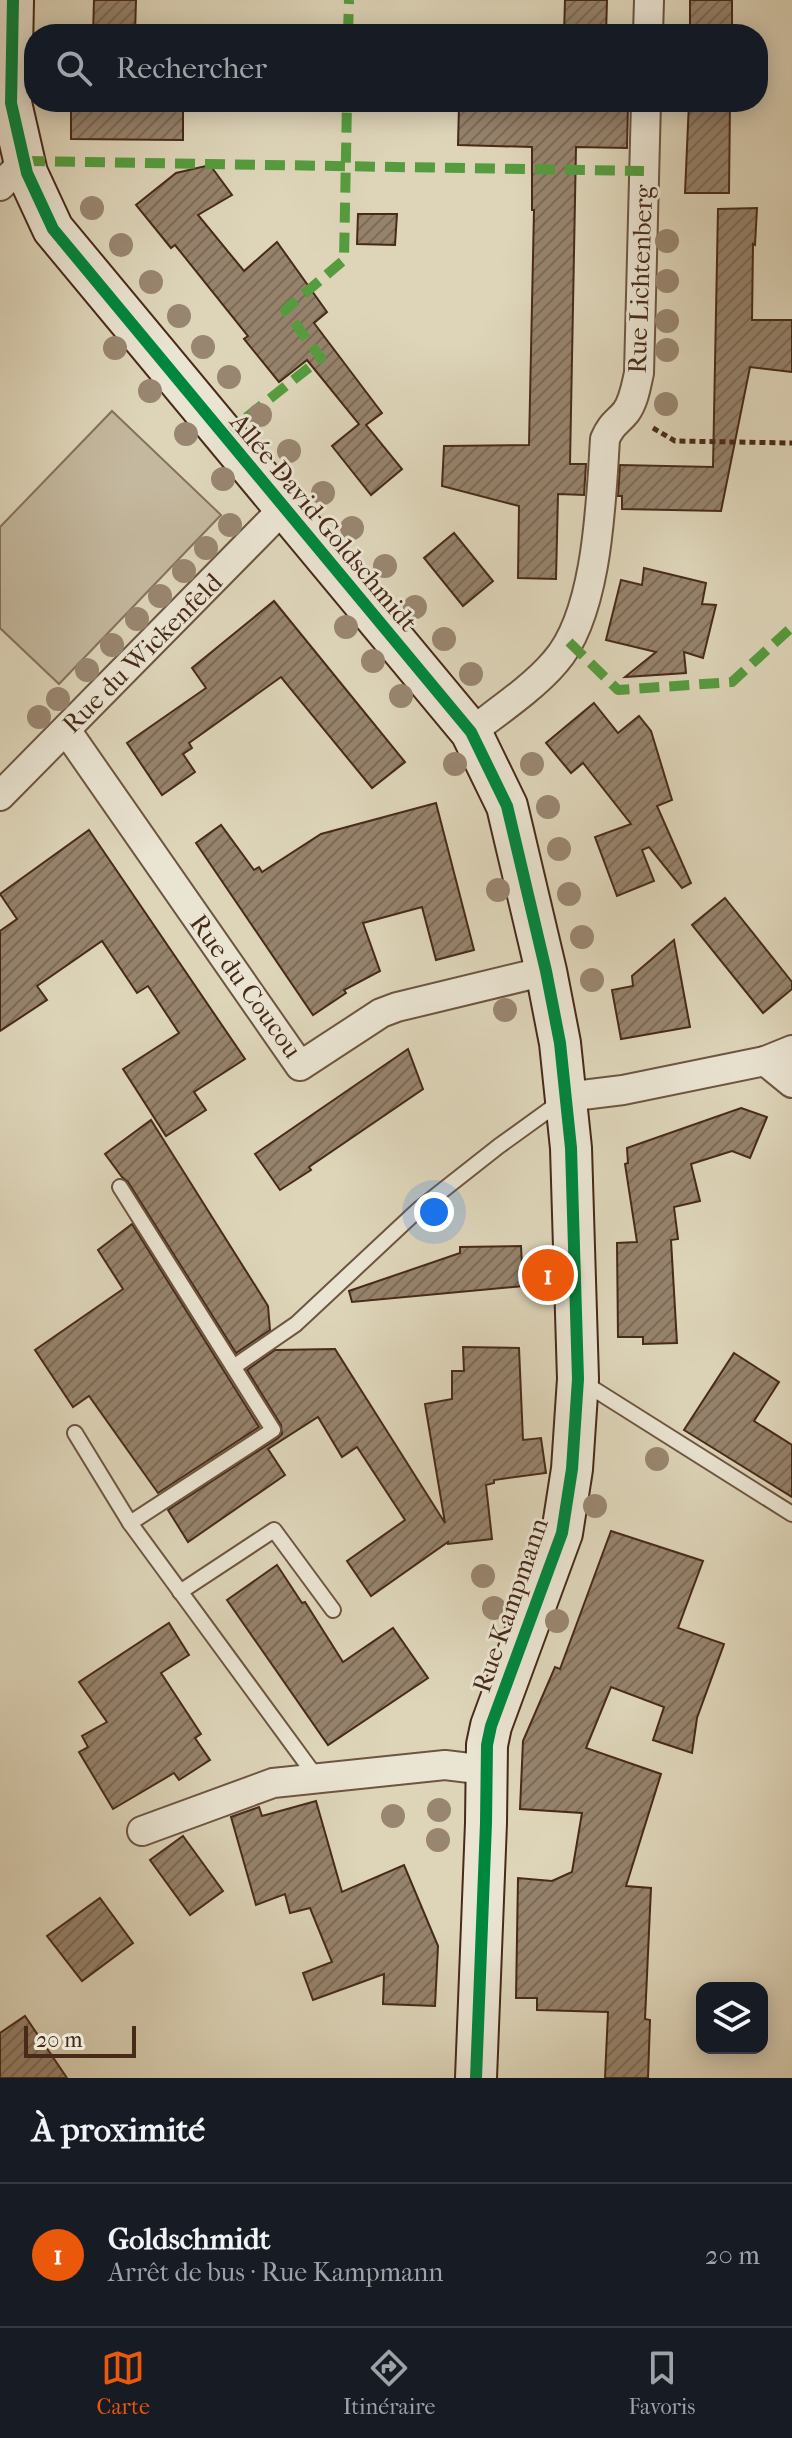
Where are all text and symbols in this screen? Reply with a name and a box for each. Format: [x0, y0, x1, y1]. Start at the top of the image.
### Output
search box [24, 24, 768, 112]
icon: search [52, 46, 96, 90]
text: Rechercher [116, 51, 267, 86]
street label: Rue Lichtenberg [622, 183, 659, 374]
street label: Allée David Goldschmidt [223, 406, 424, 638]
street label: Rue du Wickenfeld [56, 566, 229, 740]
street label: Rue du Coucou [183, 908, 308, 1064]
your location [414, 1192, 454, 1232]
pin: 1 [522, 1245, 574, 1305]
street label: Rue Kampmann [466, 1514, 555, 1696]
map controls [696, 1982, 768, 2054]
button: layers [696, 1982, 768, 2054]
scale bar [24, 2022, 136, 2058]
text: 20 m [36, 2027, 82, 2053]
text: À proximité [32, 2110, 205, 2150]
text: Goldschmidt [108, 2222, 270, 2257]
text: 1 [53, 2240, 63, 2271]
text: 20 m [705, 2240, 760, 2271]
text: Arrêt de bus · Rue Kampmann [108, 2257, 443, 2288]
tab: Carte [97, 2346, 150, 2420]
tab: Itinéraire [343, 2346, 435, 2420]
tab: Favoris [628, 2346, 695, 2420]

